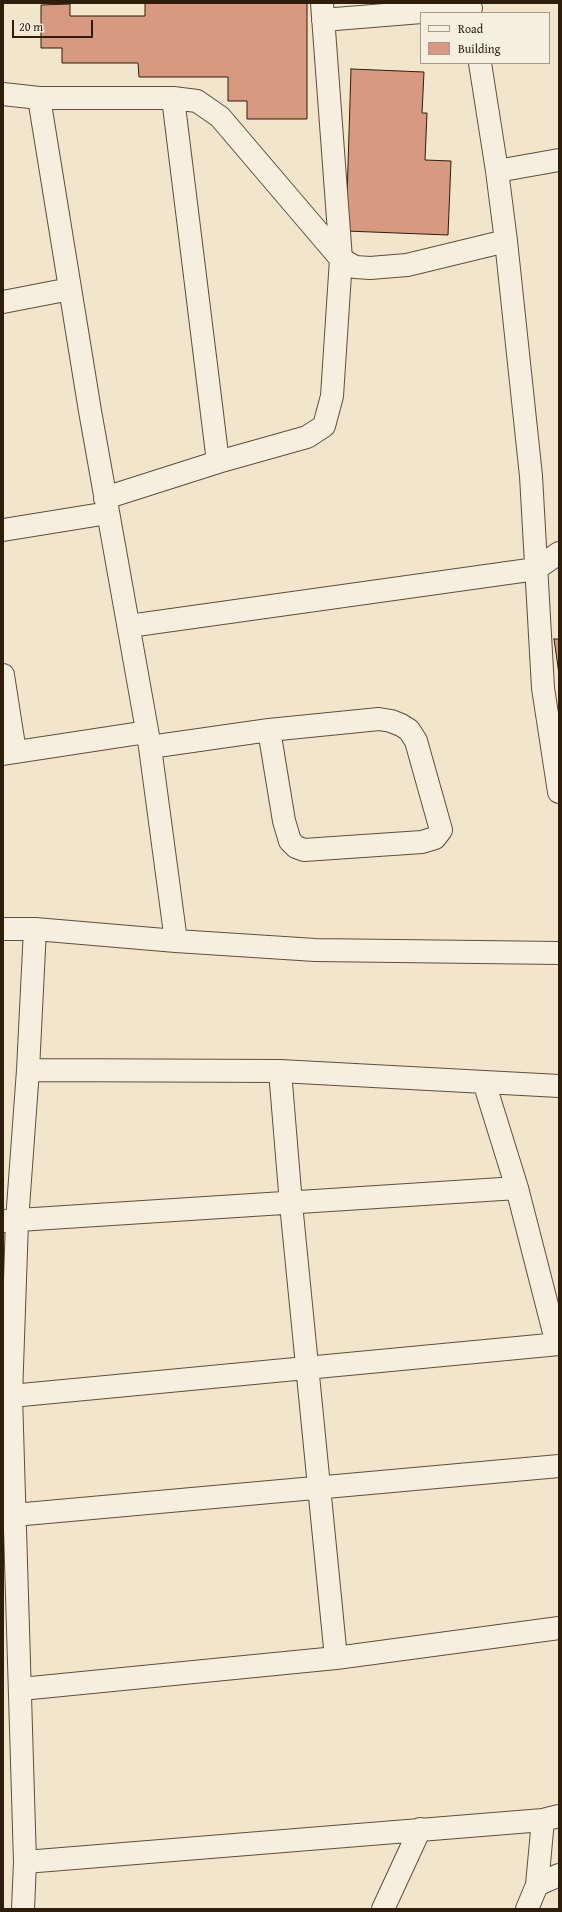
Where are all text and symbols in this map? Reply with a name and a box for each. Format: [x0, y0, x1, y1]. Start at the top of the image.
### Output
scale bar [14, 12, 95, 38]
legend [420, 12, 550, 64]
text: 20 m [19, 18, 43, 35]
text: Road [458, 20, 483, 37]
text: Building [458, 40, 501, 57]

